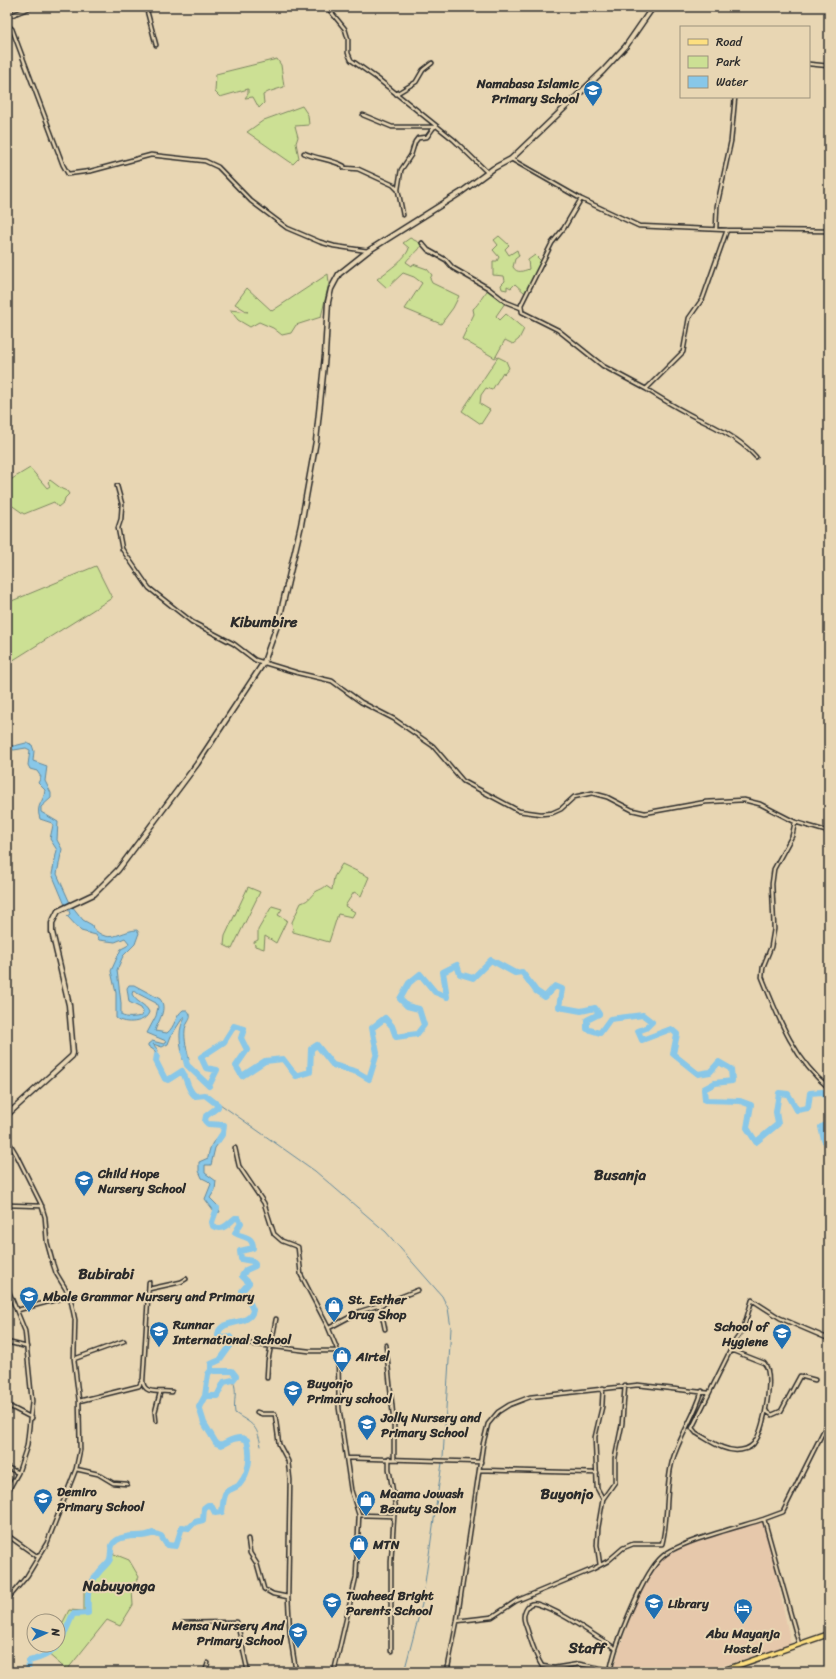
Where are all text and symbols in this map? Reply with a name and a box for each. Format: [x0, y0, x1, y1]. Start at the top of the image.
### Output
legend [680, 26, 810, 98]
text: Road [716, 31, 743, 53]
text: Park [716, 51, 741, 73]
text: Water [716, 71, 749, 93]
place label: Namabasa Islamic Primary School [476, 72, 580, 110]
school or university icon: Namabasa Islamic Primary School [582, 79, 604, 107]
district label: Kibumbire [229, 609, 298, 635]
place label: Child Hope Nursery School [97, 1162, 187, 1200]
district label: Busanja [594, 1162, 646, 1188]
school or university icon: Child Hope Nursery School [73, 1169, 95, 1197]
district label: Bubirabi [78, 1261, 135, 1287]
school or university icon: Mbale Grammar Nursery and Primary [18, 1285, 40, 1313]
place label: Mbale Grammar Nursery and Primary [42, 1285, 256, 1308]
place label: St. Esther Drug Shop [347, 1288, 408, 1326]
shop icon: St. Esther Drug Shop [323, 1295, 345, 1323]
place label: Runnar International School [172, 1313, 292, 1351]
place label: School of Hygiene [713, 1315, 770, 1353]
school or university icon: Runnar International School [148, 1320, 170, 1348]
school or university icon: School of Hygiene [771, 1322, 793, 1350]
shop icon: Airtel [331, 1345, 353, 1373]
place label: Airtel [355, 1345, 391, 1368]
place label: Buyonjo Primary school [307, 1372, 393, 1410]
school or university icon: Buyonjo Primary school [282, 1379, 304, 1407]
place label: Jolly Nursery and Primary School [380, 1406, 482, 1444]
school or university icon: Jolly Nursery and Primary School [356, 1413, 378, 1441]
place label: Demiro Primary School [57, 1480, 145, 1518]
district label: Buyonjo [541, 1481, 594, 1507]
place label: Maama Jowash Beauty Salon [379, 1482, 464, 1520]
school or university icon: Demiro Primary School [32, 1487, 54, 1515]
shop icon: Maama Jowash Beauty Salon [355, 1489, 377, 1517]
shop icon: MTN [348, 1533, 370, 1561]
place label: MTN [372, 1533, 401, 1556]
district label: Nabuyonga [82, 1573, 156, 1599]
place label: Twaheed Bright Parents School [346, 1584, 434, 1622]
school or university icon: Twaheed Bright Parents School [321, 1591, 343, 1619]
school or university icon: Library [643, 1592, 665, 1620]
place label: Library [668, 1592, 710, 1615]
hotel icon: Abu Mayanja Hostel [732, 1597, 754, 1625]
north arrow [26, 1613, 66, 1653]
place label: Mensa Nursery And Primary School [171, 1614, 285, 1652]
school or university icon: Mensa Nursery And Primary School [287, 1621, 309, 1649]
place label: Abu Mayanja Hostel [705, 1622, 781, 1660]
text: N [46, 1627, 65, 1637]
district label: Staff [568, 1635, 608, 1661]

